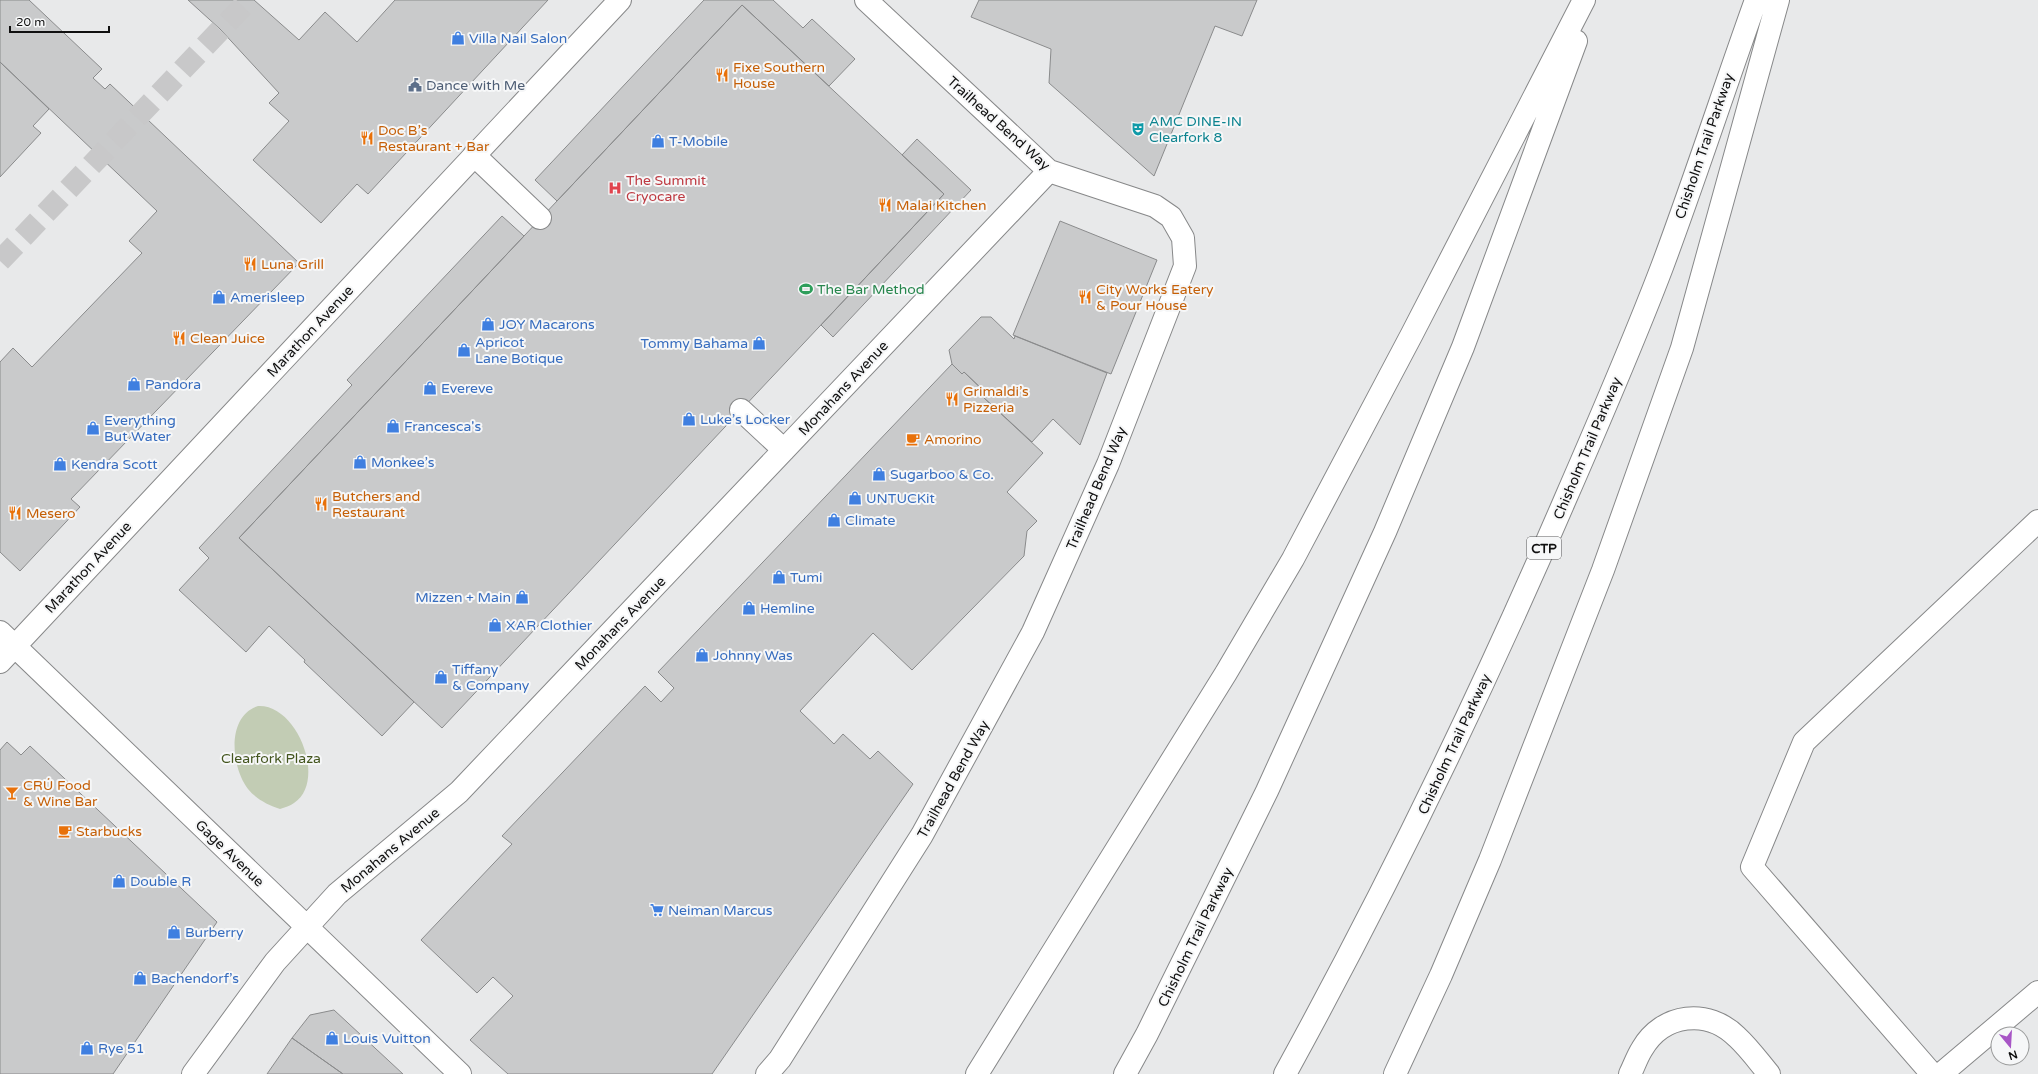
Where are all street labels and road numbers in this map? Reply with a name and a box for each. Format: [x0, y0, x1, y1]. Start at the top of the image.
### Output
street label: Chisholm Trail Parkway [1671, 71, 1738, 221]
street label: Trailhead Bend Way [944, 73, 1054, 174]
street label: Marathon Avenue [264, 282, 357, 381]
street label: Monahans Avenue [795, 337, 892, 439]
street label: Chisholm Trail Parkway [1550, 374, 1625, 522]
street label: Trailhead Bend Way [1063, 424, 1130, 552]
street label: Marathon Avenue [42, 518, 135, 617]
road number: CTP [1527, 537, 1561, 559]
street label: Monahans Avenue [571, 573, 669, 674]
street label: Chisholm Trail Parkway [1414, 671, 1495, 817]
street label: Trailhead Bend Way [914, 717, 993, 841]
street label: Monahans Avenue [338, 804, 443, 897]
street label: Gage Avenue [192, 816, 268, 890]
street label: Chisholm Trail Parkway [1154, 864, 1237, 1010]

